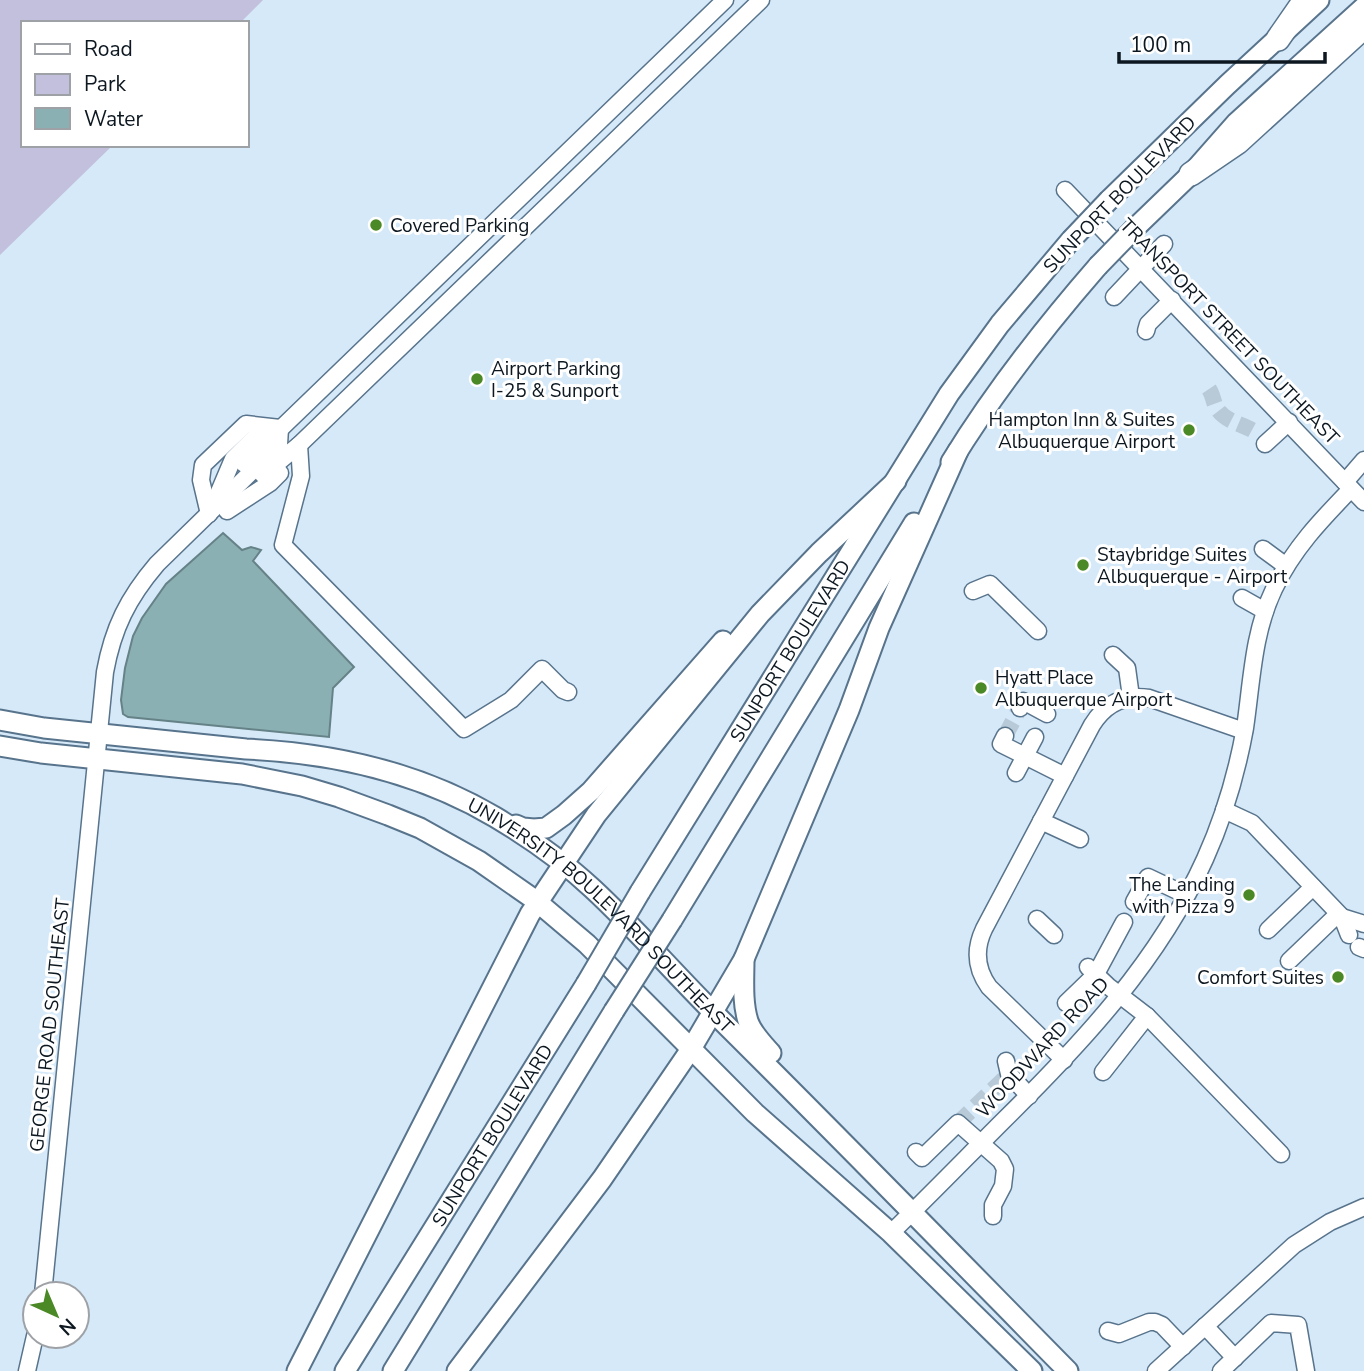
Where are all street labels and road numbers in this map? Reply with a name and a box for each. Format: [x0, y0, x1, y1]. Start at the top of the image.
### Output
street label: SUNPORT BOULEVARD [1037, 110, 1202, 279]
street label: TRANSPORT STREET SOUTHEAST [1114, 213, 1345, 451]
street label: SUNPORT BOULEVARD [724, 555, 857, 747]
street label: UNIVERSITY BOULEVARD SOUTHEAST [463, 792, 739, 1040]
street label: GEORGE ROAD SOUTHEAST [24, 896, 76, 1153]
street label: WOODWARD ROAD [971, 972, 1115, 1124]
street label: SUNPORT BOULEVARD [426, 1040, 559, 1232]

